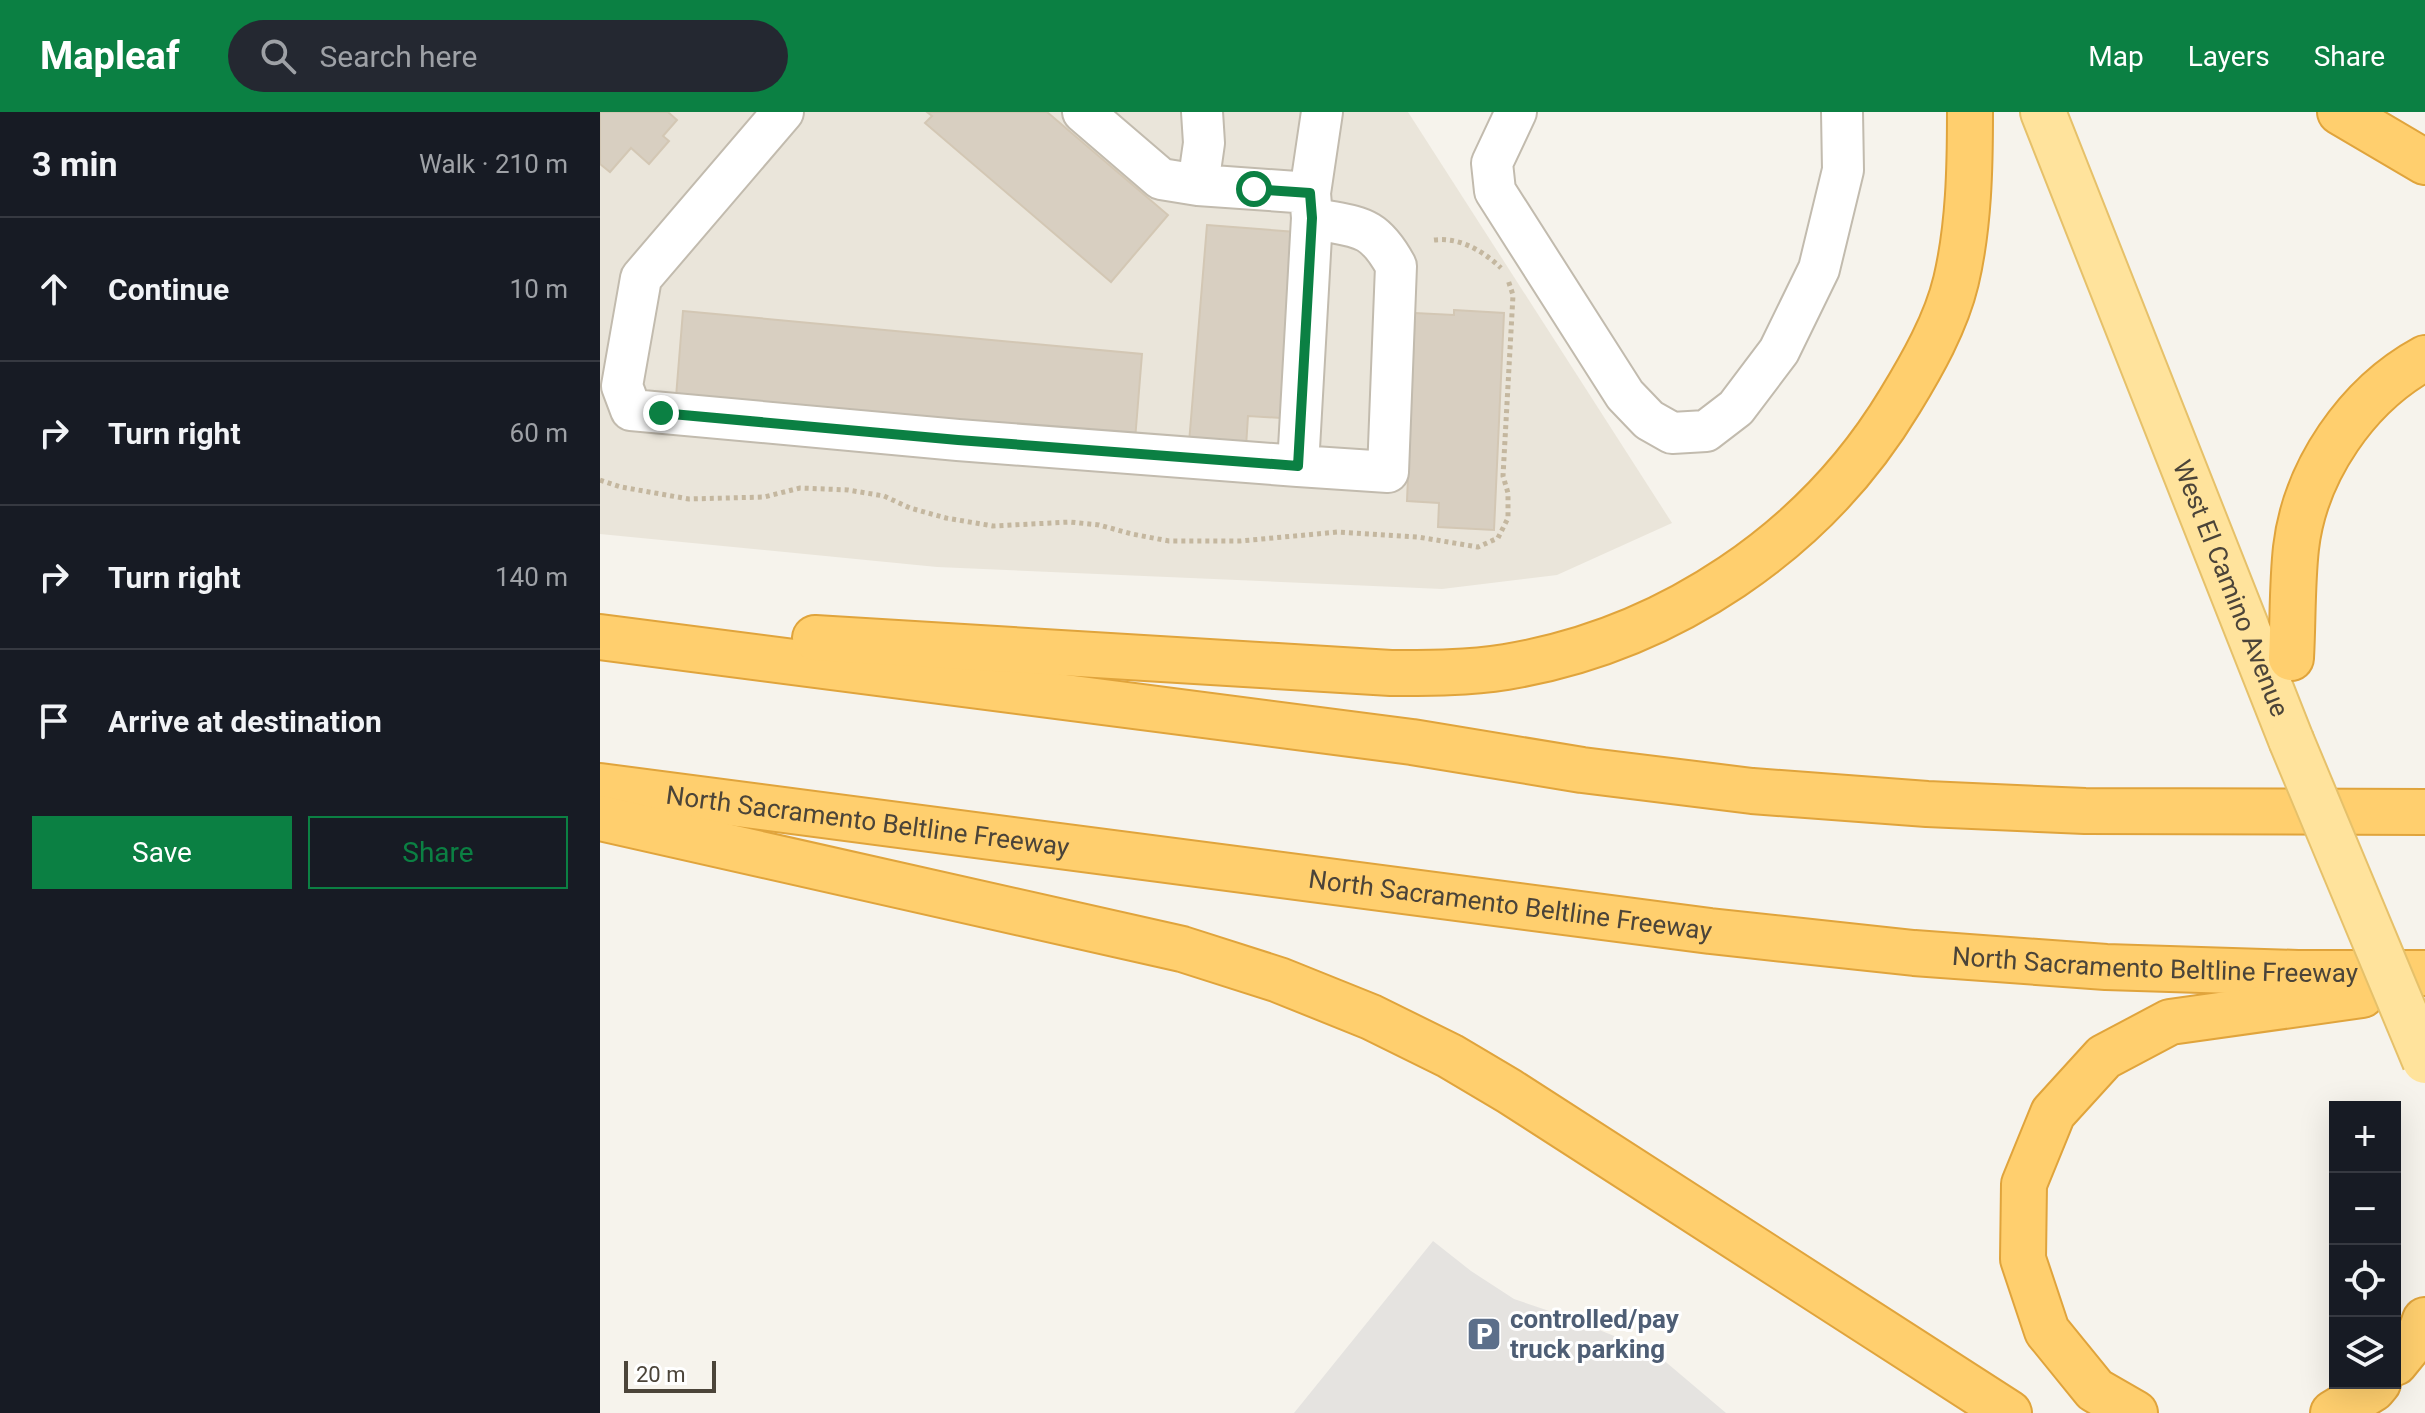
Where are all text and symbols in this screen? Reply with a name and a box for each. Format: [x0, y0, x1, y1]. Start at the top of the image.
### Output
search box [228, 20, 788, 92]
text: Mapleaf [40, 34, 180, 78]
icon: search [256, 34, 300, 78]
text: Search here [320, 39, 477, 74]
text: Map [2088, 40, 2144, 73]
text: Layers [2188, 40, 2270, 73]
text: Share [2314, 40, 2385, 73]
text: 3 min [32, 144, 117, 184]
text: Walk · 210 m [419, 149, 568, 179]
route start [1236, 171, 1272, 207]
icon: ahead [32, 267, 76, 311]
text: Continue [108, 272, 229, 307]
text: 10 m [510, 274, 568, 304]
route end [643, 395, 679, 431]
icon: right [32, 411, 76, 455]
text: Turn right [108, 416, 241, 451]
text: 60 m [510, 418, 568, 448]
street label: West El Camino Avenue [2167, 456, 2295, 721]
icon: right [32, 555, 76, 599]
text: Turn right [108, 560, 241, 595]
text: 140 m [495, 562, 568, 592]
icon: arrive [32, 699, 76, 743]
text: Arrive at destination [108, 704, 382, 739]
street label: North Sacramento Beltline Freeway [664, 780, 1071, 862]
button: Save [32, 816, 292, 889]
button: Share [308, 816, 568, 889]
street label: North Sacramento Beltline Freeway [1307, 864, 1714, 946]
street label: North Sacramento Beltline Freeway [1951, 941, 2358, 988]
map controls [2329, 1101, 2401, 1389]
button: + [2329, 1101, 2401, 1173]
button: − [2329, 1173, 2401, 1245]
button: locate [2329, 1245, 2401, 1317]
place label: controlled/pay truck parking [1510, 1304, 1680, 1364]
parking icon: controlled/pay truck parking [1465, 1315, 1503, 1353]
button: layers [2329, 1317, 2401, 1389]
scale bar [624, 1357, 716, 1393]
text: 20 m [636, 1362, 685, 1387]

